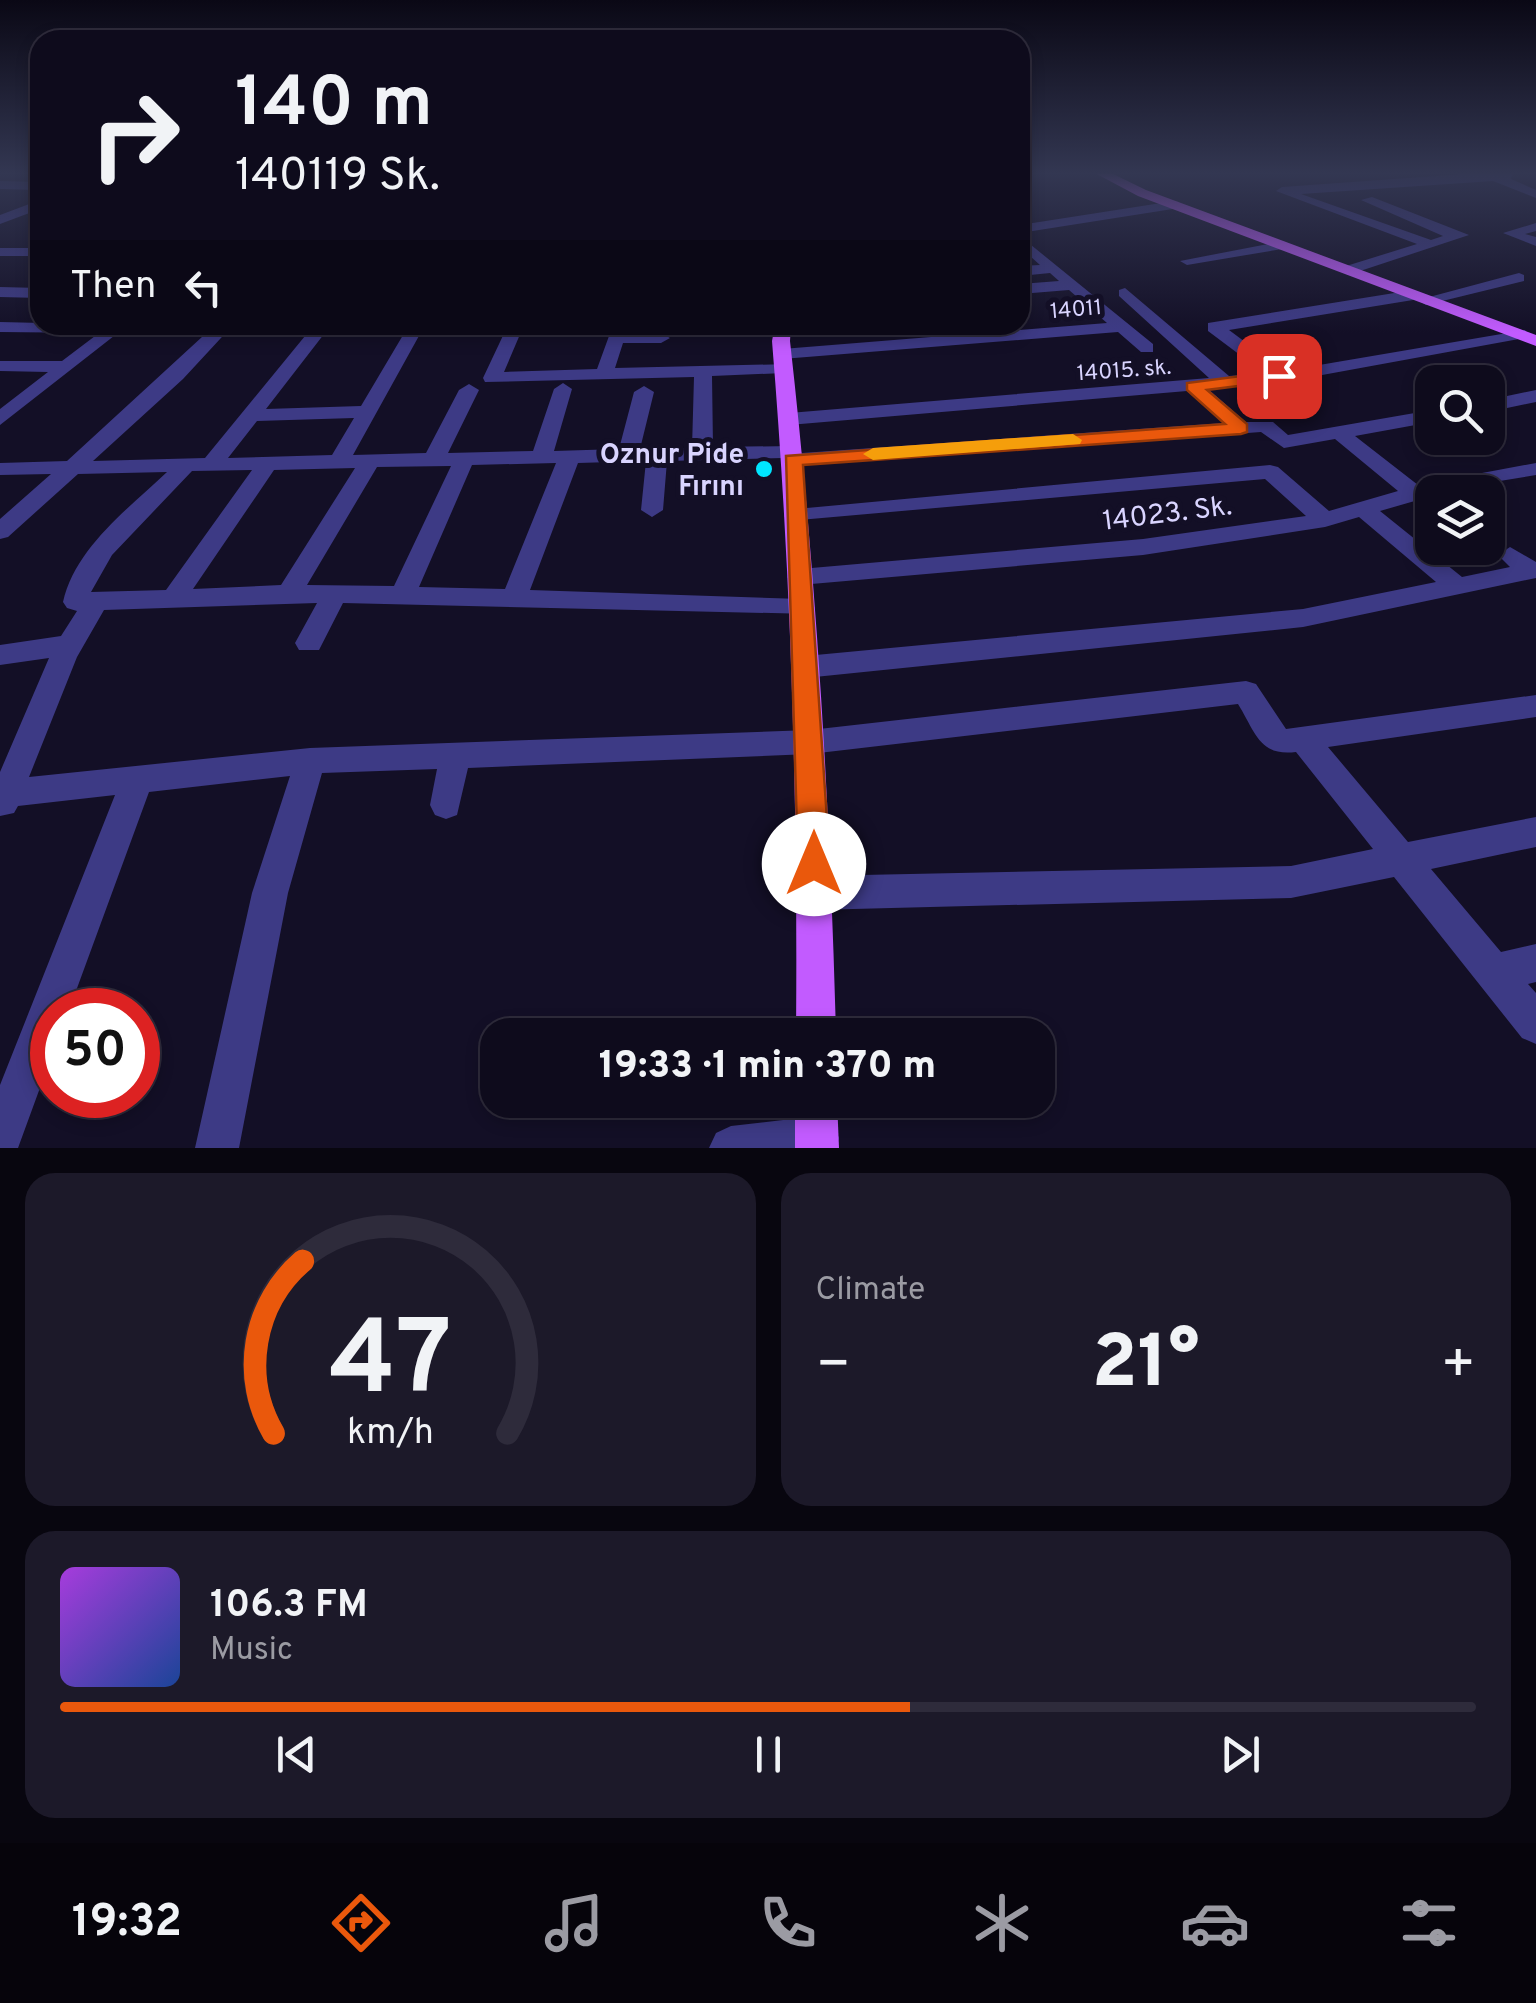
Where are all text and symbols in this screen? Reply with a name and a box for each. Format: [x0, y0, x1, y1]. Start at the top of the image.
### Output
text: 140 m [235, 62, 433, 151]
icon: right [70, 70, 200, 200]
text: 140119 Sk. [235, 149, 440, 206]
icon: left [176, 260, 231, 315]
text: Then [70, 263, 156, 312]
street label: 14011 [1049, 295, 1103, 326]
pin [1237, 334, 1322, 419]
icon: arrive [1252, 349, 1307, 404]
street label: 14015. sk. [1076, 355, 1172, 388]
map controls [1415, 365, 1505, 565]
button: search [1415, 365, 1505, 455]
place label: Oznur Pide Fırını [600, 438, 744, 506]
marker: Oznur Pide Fırını [753, 458, 775, 480]
button: layers [1415, 475, 1505, 565]
street label: 14023. Sk. [1101, 489, 1234, 541]
position arrow [762, 812, 866, 916]
speed limit sign: 50 [30, 988, 160, 1118]
text: 19:33 · 1 min · 370 m [599, 1043, 936, 1092]
text: Climate [816, 1271, 925, 1311]
text: 47 [329, 1299, 452, 1431]
text: 21° [1092, 1319, 1200, 1414]
text: − [816, 1332, 851, 1402]
text: + [1441, 1332, 1476, 1402]
text: km/h [347, 1411, 434, 1457]
text: 106.3 FM [210, 1582, 368, 1631]
text: Music [210, 1631, 293, 1671]
icon: previous [269, 1727, 324, 1782]
icon: pause [741, 1727, 796, 1782]
icon: next [1213, 1727, 1268, 1782]
icon: directions [326, 1888, 396, 1958]
icon: music [539, 1888, 609, 1958]
icon: phone [753, 1888, 823, 1958]
icon: climate [967, 1888, 1037, 1958]
icon: car [1180, 1888, 1250, 1958]
icon: filters [1394, 1888, 1464, 1958]
text: 19:32 [72, 1895, 182, 1952]

